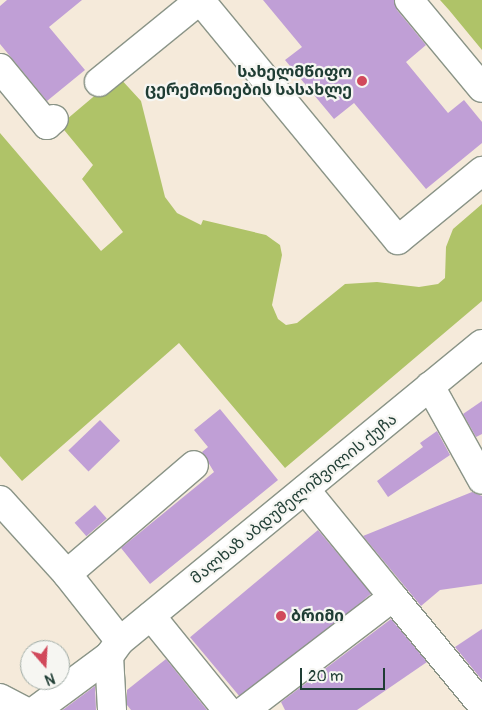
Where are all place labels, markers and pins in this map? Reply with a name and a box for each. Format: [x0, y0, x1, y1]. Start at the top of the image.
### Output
place label: სახელმწიფო ცერემონიების სასახლე [145, 62, 352, 100]
marker: სახელმწიფო ცერემონიების სასახლე [356, 75, 368, 87]
place label: ბრიმი [291, 606, 344, 626]
marker: ბრიმი [275, 610, 287, 622]

